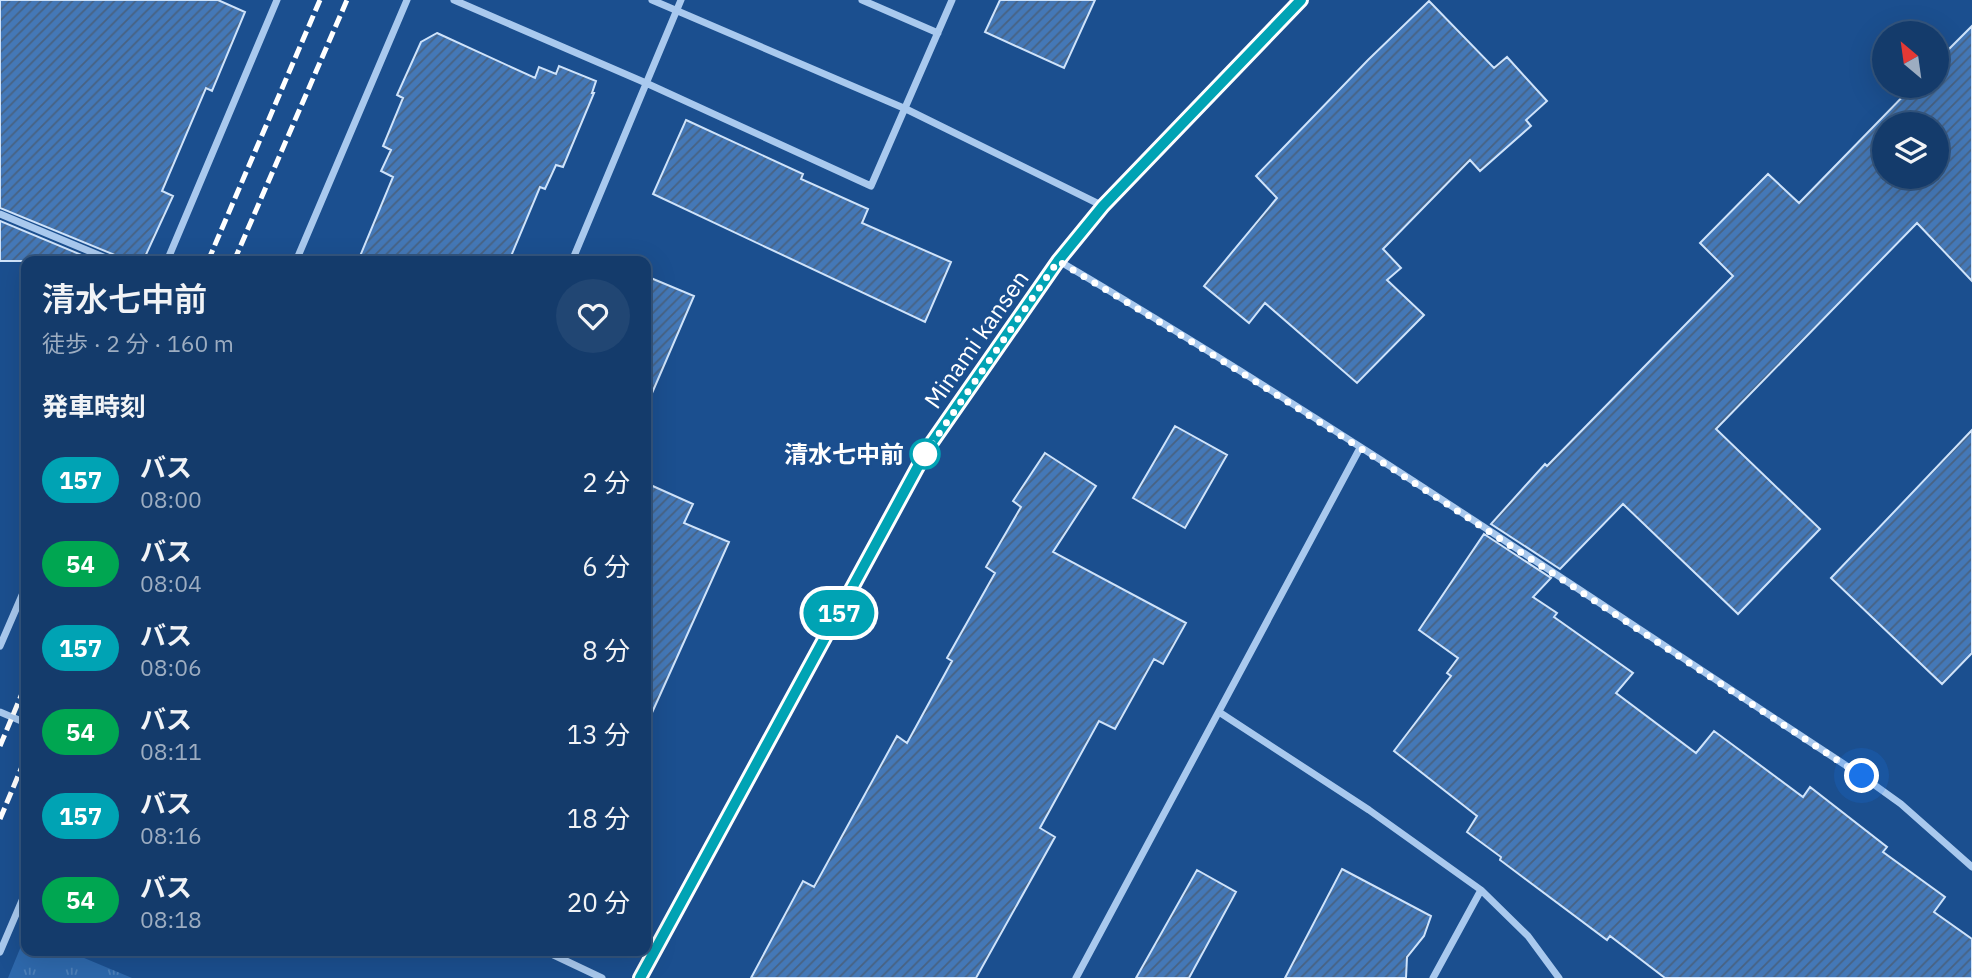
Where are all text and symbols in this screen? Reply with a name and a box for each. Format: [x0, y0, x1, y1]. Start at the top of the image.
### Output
north arrow [1872, 21, 1950, 98]
map controls [1872, 21, 1949, 189]
button: layers [1872, 112, 1949, 189]
street label: Minami kansen [916, 263, 1036, 415]
text: 清水七中前 [42, 277, 207, 320]
button: heart [556, 279, 630, 353]
text: 徒歩 · 2 分 · 160 m [42, 328, 234, 358]
text: 発車時刻 [42, 389, 146, 423]
place label: 清水七中前 [784, 438, 904, 470]
marker: 清水七中前 [910, 439, 940, 469]
text: バス [140, 450, 192, 484]
text: 157 [59, 464, 102, 496]
text: 2 分 [582, 465, 630, 499]
text: 08:00 [140, 484, 202, 514]
text: バス [140, 534, 192, 568]
text: 54 [66, 548, 95, 580]
text: 6 分 [582, 549, 630, 583]
text: 08:04 [140, 568, 202, 598]
line badge: 157 [799, 590, 879, 636]
text: 157 [817, 597, 861, 629]
text: バス [140, 618, 192, 652]
text: 157 [59, 632, 102, 664]
text: 8 分 [582, 633, 630, 667]
text: 08:06 [140, 652, 202, 682]
text: バス [140, 702, 192, 736]
text: 54 [66, 716, 95, 748]
text: 13 分 [567, 717, 630, 751]
text: 08:11 [140, 736, 202, 766]
your location [1844, 758, 1879, 793]
text: バス [140, 786, 192, 820]
text: 157 [59, 800, 102, 832]
text: 18 分 [567, 801, 630, 835]
text: 08:16 [140, 820, 202, 850]
text: バス [140, 870, 192, 904]
text: 54 [66, 884, 95, 916]
text: 20 分 [567, 885, 630, 919]
text: 08:18 [140, 904, 202, 934]

